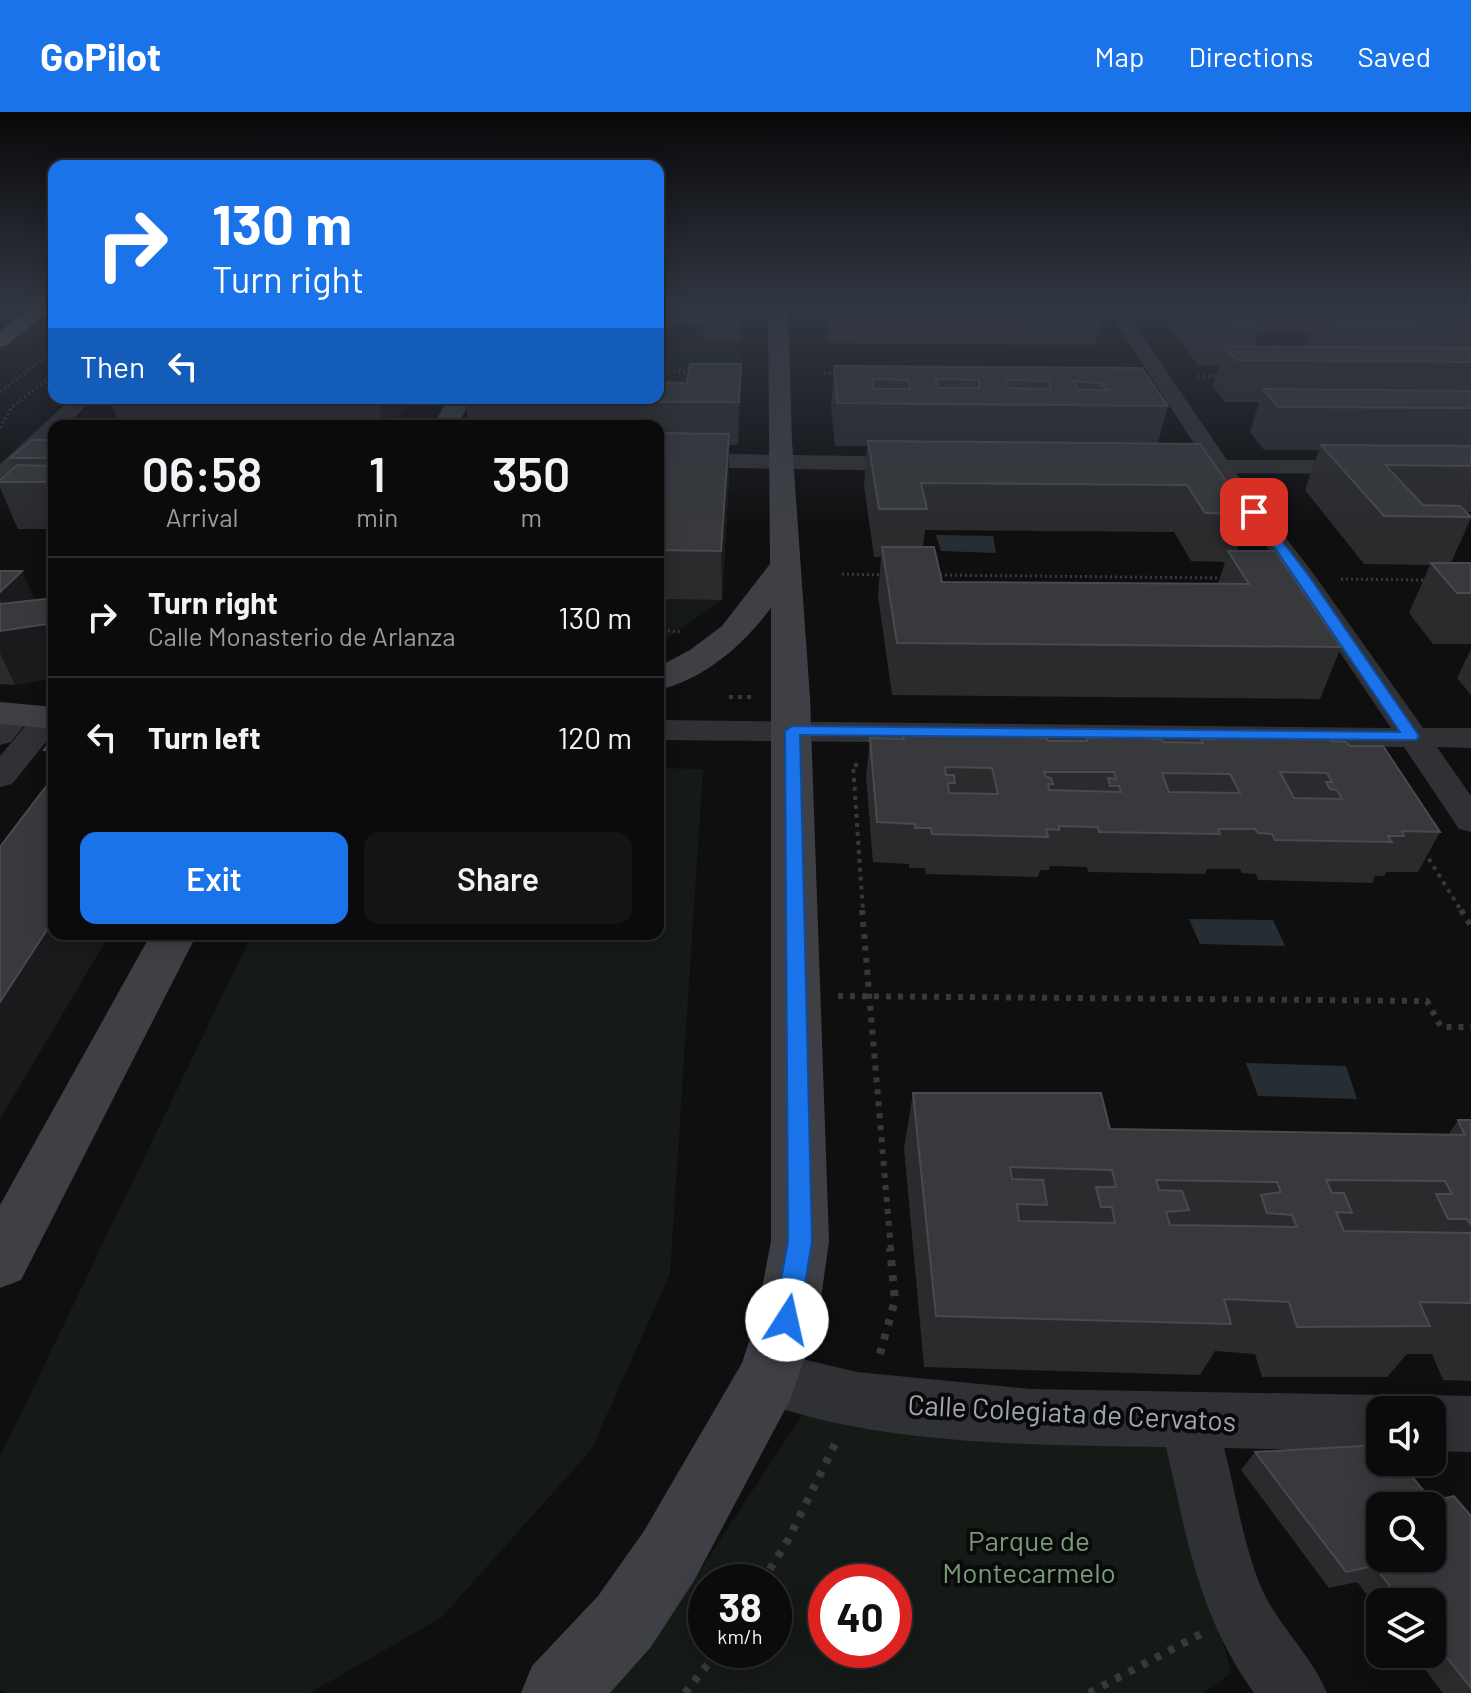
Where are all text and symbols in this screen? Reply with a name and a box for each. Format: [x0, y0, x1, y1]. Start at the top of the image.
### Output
text: GoPilot [40, 33, 161, 79]
text: Map [1095, 39, 1144, 73]
text: Directions [1188, 39, 1314, 73]
text: Saved [1358, 39, 1431, 73]
text: 130 m [212, 189, 352, 256]
icon: right [80, 192, 184, 296]
text: Turn right [212, 257, 364, 300]
icon: left [161, 344, 205, 388]
text: Then [80, 348, 145, 384]
text: 06:58 [142, 444, 262, 502]
text: 1 [369, 444, 386, 502]
text: 350 [492, 444, 570, 502]
pin [1220, 478, 1288, 546]
icon: arrive [1232, 490, 1276, 534]
text: Arrival [166, 501, 238, 532]
text: min [356, 501, 398, 532]
text: m [520, 501, 542, 532]
text: Turn right [148, 584, 278, 620]
icon: right [80, 595, 124, 639]
text: 130 m [558, 599, 632, 635]
text: Calle Monasterio de Arlanza [148, 620, 455, 651]
icon: left [80, 715, 124, 759]
text: Turn left [148, 719, 261, 755]
text: 120 m [558, 719, 632, 755]
button: Exit [80, 832, 348, 924]
button: Share [364, 832, 632, 924]
position arrow [745, 1278, 829, 1362]
street label: Calle Colegiata de Cervatos [907, 1386, 1237, 1438]
map controls [1366, 1396, 1446, 1668]
button: sound [1366, 1396, 1446, 1476]
button: search [1366, 1492, 1446, 1572]
park label: Parque de Montecarmelo [942, 1523, 1116, 1589]
speed limit sign: 40 [808, 1564, 912, 1668]
text: 38 [718, 1582, 762, 1630]
button: layers [1366, 1588, 1446, 1668]
text: km/h [717, 1624, 763, 1648]

